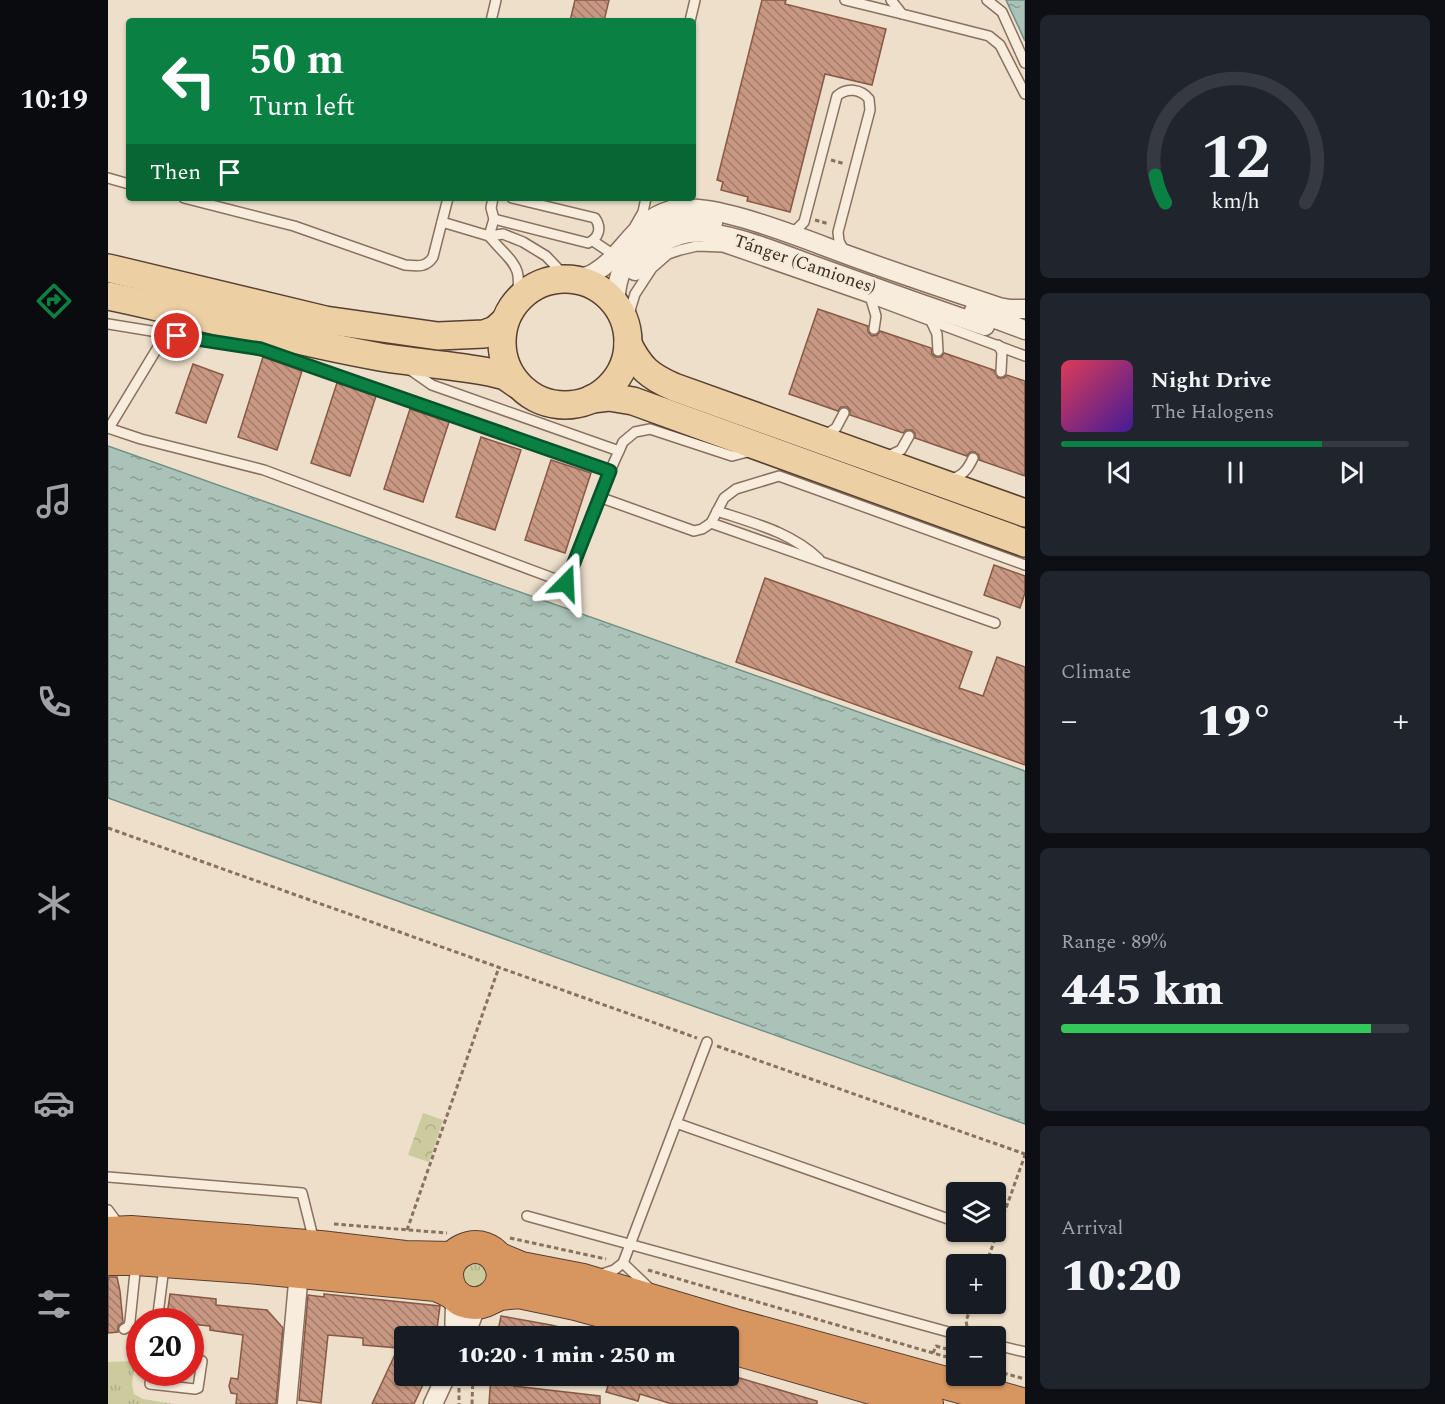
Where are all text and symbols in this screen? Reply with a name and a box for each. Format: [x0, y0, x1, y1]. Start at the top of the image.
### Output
text: 50 m [249, 29, 344, 92]
icon: left [150, 42, 228, 120]
text: 10:19 [20, 79, 88, 121]
text: Turn left [249, 86, 355, 128]
text: 12 [1200, 112, 1270, 207]
text: Then [150, 156, 201, 189]
icon: arrive [213, 156, 246, 189]
text: km/h [1211, 186, 1259, 219]
street label: Tánger (Camiones) [730, 227, 880, 301]
icon: directions [33, 280, 75, 322]
pin [151, 310, 202, 361]
icon: arrive [160, 319, 193, 352]
text: Night Drive [1151, 364, 1271, 397]
text: The Halogens [1151, 397, 1274, 427]
icon: previous [1103, 456, 1136, 489]
icon: pause [1219, 456, 1252, 489]
icon: next [1335, 456, 1368, 489]
icon: music [33, 480, 75, 522]
position arrow [534, 551, 598, 615]
text: Climate [1061, 657, 1131, 687]
icon: phone [33, 681, 75, 723]
text: 19° [1197, 687, 1273, 756]
text: − [1061, 696, 1078, 746]
text: + [1392, 696, 1409, 746]
icon: climate [33, 882, 75, 924]
text: Range · 89% [1061, 927, 1166, 957]
text: 445 km [1061, 956, 1223, 1025]
icon: car [33, 1082, 75, 1124]
map controls [946, 1182, 1006, 1386]
button: layers [946, 1182, 1006, 1242]
text: Arrival [1061, 1213, 1123, 1243]
text: 10:20 [1061, 1242, 1182, 1311]
button: + [946, 1254, 1006, 1314]
icon: filters [33, 1283, 75, 1325]
speed limit sign: 20 [126, 1308, 204, 1386]
button: − [946, 1326, 1006, 1386]
text: 10:20 · 1 min · 250 m [457, 1339, 676, 1372]

